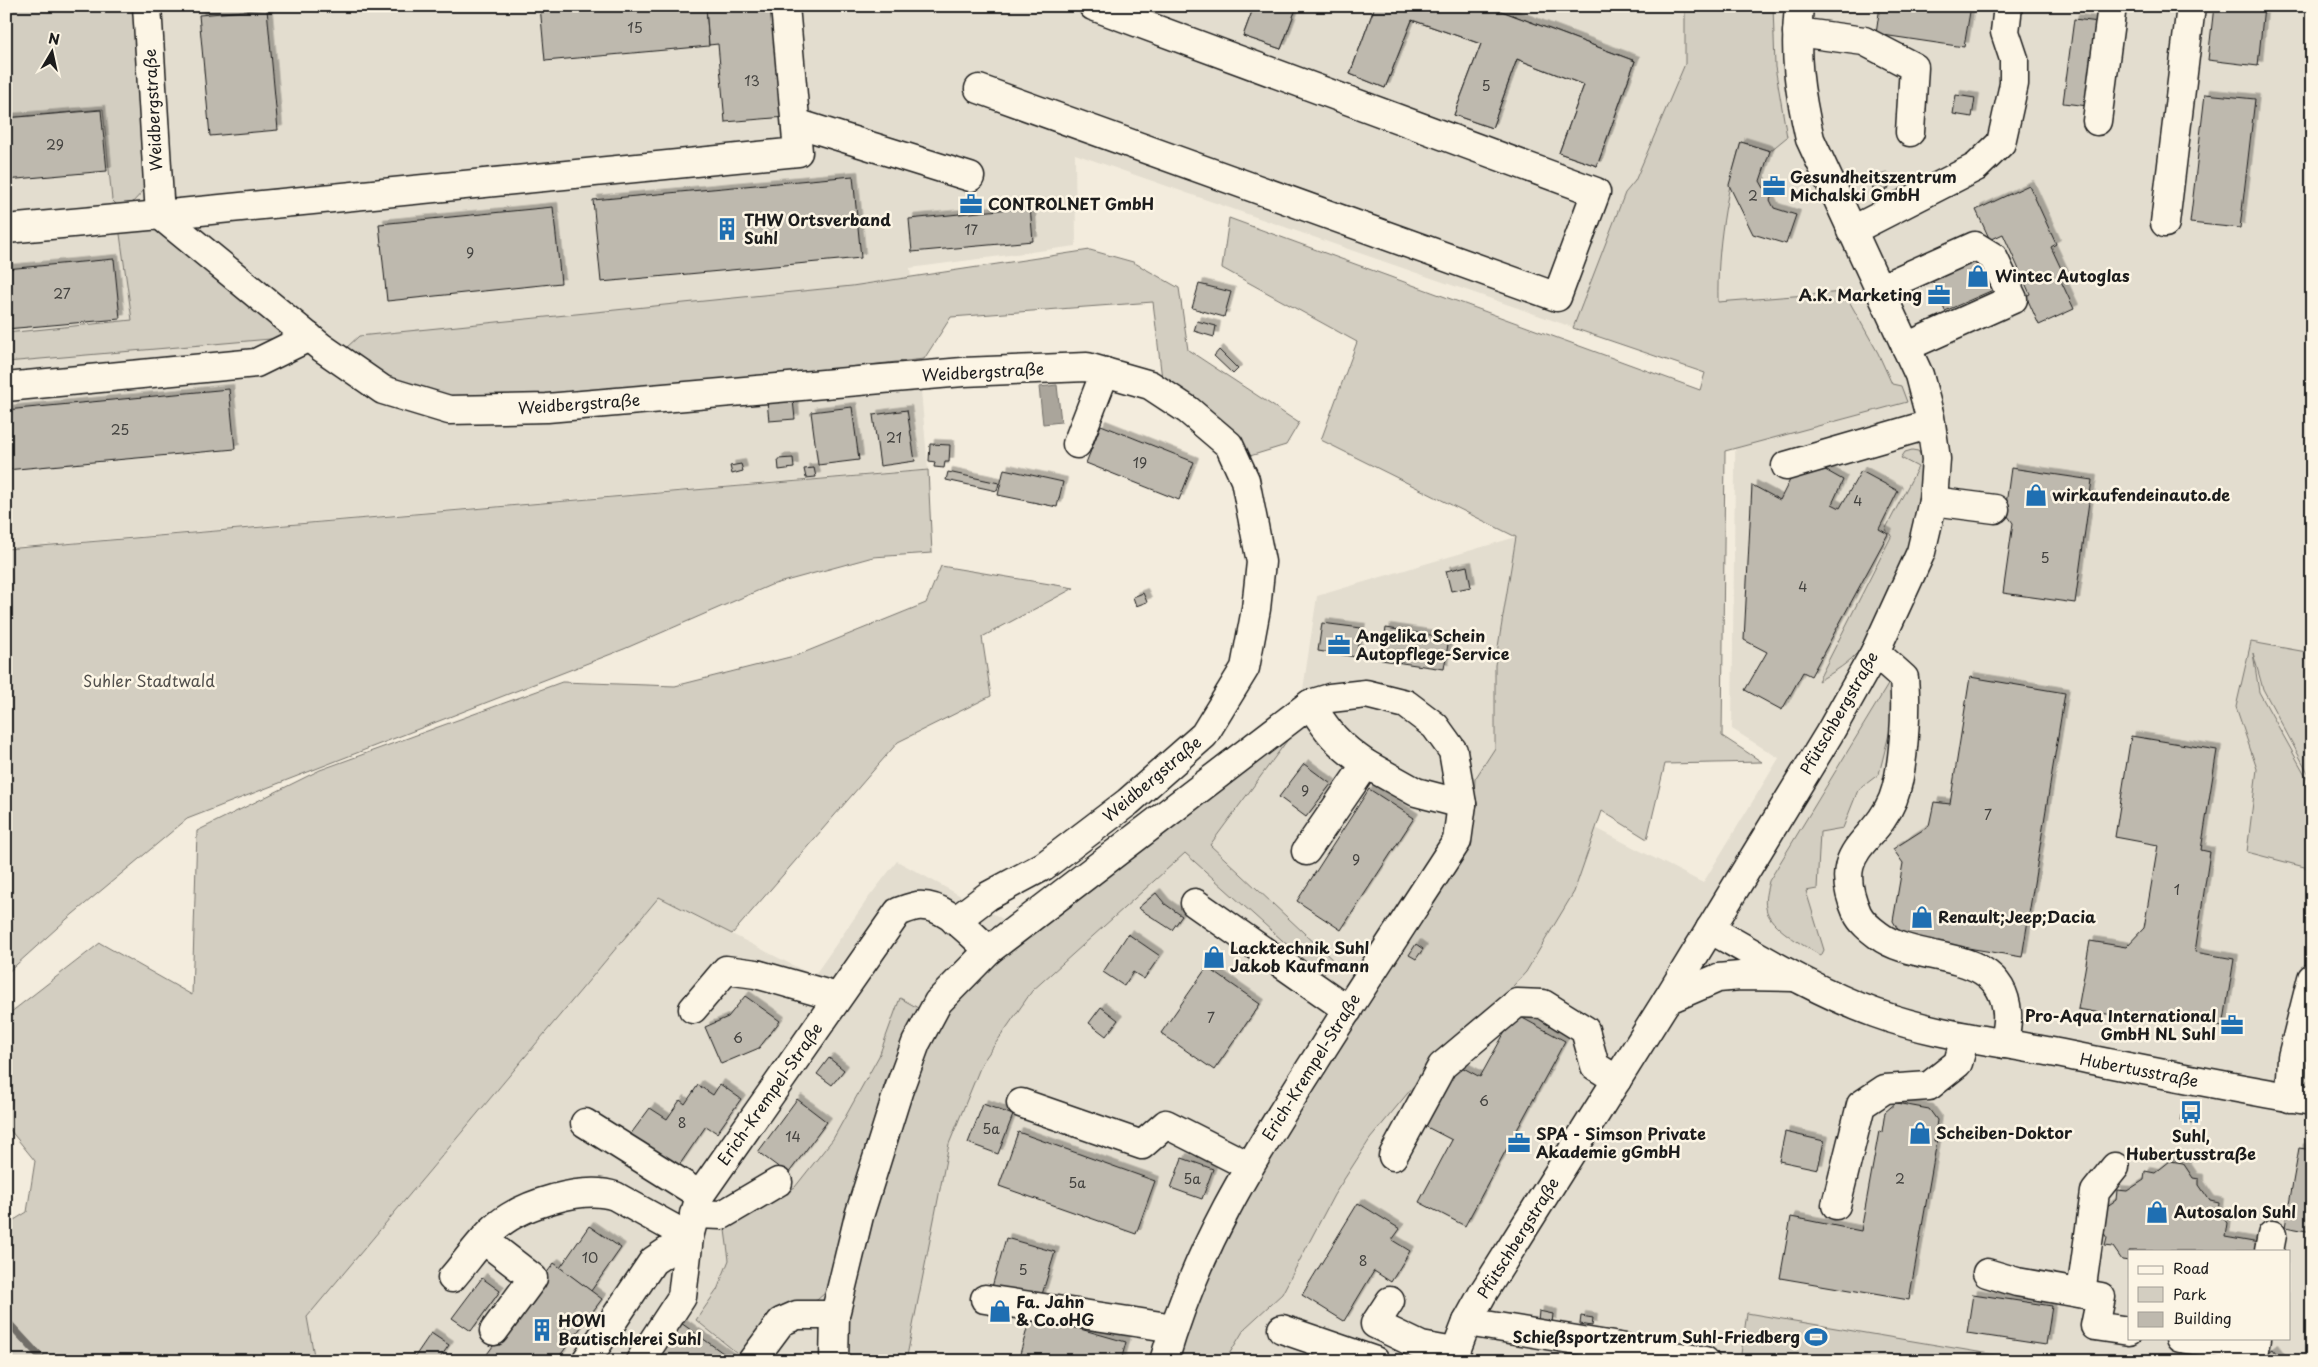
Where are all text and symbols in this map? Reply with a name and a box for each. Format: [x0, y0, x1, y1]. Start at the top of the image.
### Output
house number: 15 [627, 17, 643, 38]
text: N [47, 27, 61, 50]
north arrow [28, 28, 78, 78]
street label: Weidbergstraße [137, 48, 167, 172]
house number: 13 [744, 70, 760, 91]
house number: 5 [1481, 75, 1491, 96]
house number: 29 [46, 134, 64, 155]
place label: Gesundheitszentrum Michalski GmbH [1790, 164, 1957, 206]
office icon: Gesundheitszentrum Michalski GmbH [1761, 173, 1787, 199]
house number: 2 [1748, 185, 1758, 206]
office icon: CONTROLNET GmbH [958, 191, 984, 217]
place label: CONTROLNET GmbH [988, 191, 1154, 215]
place label: THW Ortsverband Suhl [744, 207, 891, 249]
building icon: THW Ortsverband Suhl [714, 216, 740, 242]
house number: 17 [964, 219, 978, 240]
house number: 9 [466, 242, 474, 263]
shop icon: Wintec Autoglas [1965, 263, 1991, 289]
place label: Wintec Autoglas [1995, 263, 2130, 287]
place label: A.K. Marketing [1799, 282, 1922, 306]
office icon: A.K. Marketing [1926, 282, 1952, 308]
house number: 27 [53, 283, 71, 304]
street label: Weidbergstraße [921, 356, 1045, 386]
street label: Weidbergstraße [517, 387, 641, 419]
house number: 25 [111, 419, 129, 440]
house number: 21 [886, 427, 902, 448]
house number: 19 [1133, 452, 1147, 473]
shop icon: wirkaufendeinauto.de [2023, 482, 2049, 508]
place label: wirkaufendeinauto.de [2052, 482, 2230, 506]
house number: 4 [1853, 490, 1863, 511]
house number: 5 [2040, 547, 2050, 568]
house number: 4 [1798, 576, 1808, 597]
place label: Angelika Schein Autopflege-Service [1356, 623, 1510, 665]
office icon: Angelika Schein Autopflege-Service [1326, 632, 1352, 658]
street label: Pfütschbergstraße [1793, 646, 1883, 779]
park label: Suhler Stadtwald [83, 668, 215, 692]
street label: Weidbergstraße [1097, 730, 1206, 827]
house number: 9 [1301, 780, 1309, 801]
house number: 7 [1984, 804, 1992, 825]
house number: 9 [1352, 849, 1360, 870]
house number: 1 [2174, 879, 2180, 900]
shop icon: Renault;Jeep;Dacia [1909, 904, 1935, 930]
place label: Renault;Jeep;Dacia [1938, 904, 2096, 928]
place label: Lacktechnik Suhl Jakob Kaufmann [1230, 935, 1369, 977]
shop icon: Lacktechnik Suhl Jakob Kaufmann [1201, 944, 1227, 970]
street label: Erich-Krempel-Straße [1255, 988, 1365, 1145]
place label: Pro-Aqua International GmbH NL Suhl [2025, 1003, 2216, 1045]
house number: 7 [1207, 1007, 1215, 1028]
office icon: Pro-Aqua International GmbH NL Suhl [2219, 1012, 2245, 1038]
street label: Erich-Krempel-Straße [711, 1017, 828, 1170]
house number: 6 [733, 1027, 743, 1048]
street label: Hubertusstraße [2078, 1046, 2201, 1092]
house number: 6 [1479, 1090, 1489, 1111]
bus stop icon: Suhl, Hubertusstraße [2178, 1099, 2204, 1125]
house number: 8 [678, 1112, 686, 1133]
house number: 5a [982, 1118, 1000, 1139]
shop icon: Scheiben-Doktor [1907, 1120, 1933, 1146]
place label: Scheiben-Doktor [1936, 1120, 2073, 1144]
place label: SPA - Simson Private Akademie gGmbH [1536, 1121, 1706, 1163]
place label: Suhl, Hubertusstraße [2126, 1123, 2256, 1165]
house number: 14 [785, 1126, 801, 1147]
office icon: SPA - Simson Private Akademie gGmbH [1506, 1130, 1532, 1156]
house number: 5a [1183, 1168, 1201, 1189]
house number: 2 [1895, 1168, 1905, 1189]
house number: 5a [1068, 1172, 1086, 1193]
street label: Pfütschbergstraße [1470, 1172, 1564, 1303]
shop icon: Autosalon Suhl [2144, 1199, 2170, 1225]
place label: Autosalon Suhl [2174, 1199, 2296, 1223]
house number: 10 [582, 1247, 598, 1268]
house number: 8 [1359, 1250, 1367, 1271]
legend [2128, 1250, 2290, 1340]
text: Road [2173, 1256, 2209, 1279]
house number: 5 [1018, 1259, 1028, 1280]
text: Park [2173, 1282, 2207, 1305]
place label: Fa. Jahn & Co.oHG [1016, 1289, 1094, 1331]
shop icon: Fa. Jahn & Co.oHG [987, 1298, 1013, 1324]
text: Building [2173, 1306, 2232, 1329]
place label: HOWI Bautischlerei Suhl [558, 1308, 701, 1350]
building icon: HOWI Bautischlerei Suhl [529, 1317, 555, 1343]
place label: Schießsportzentrum Suhl-Friedberg [1513, 1324, 1800, 1348]
sports icon: Schießsportzentrum Suhl-Friedberg [1803, 1324, 1829, 1350]

